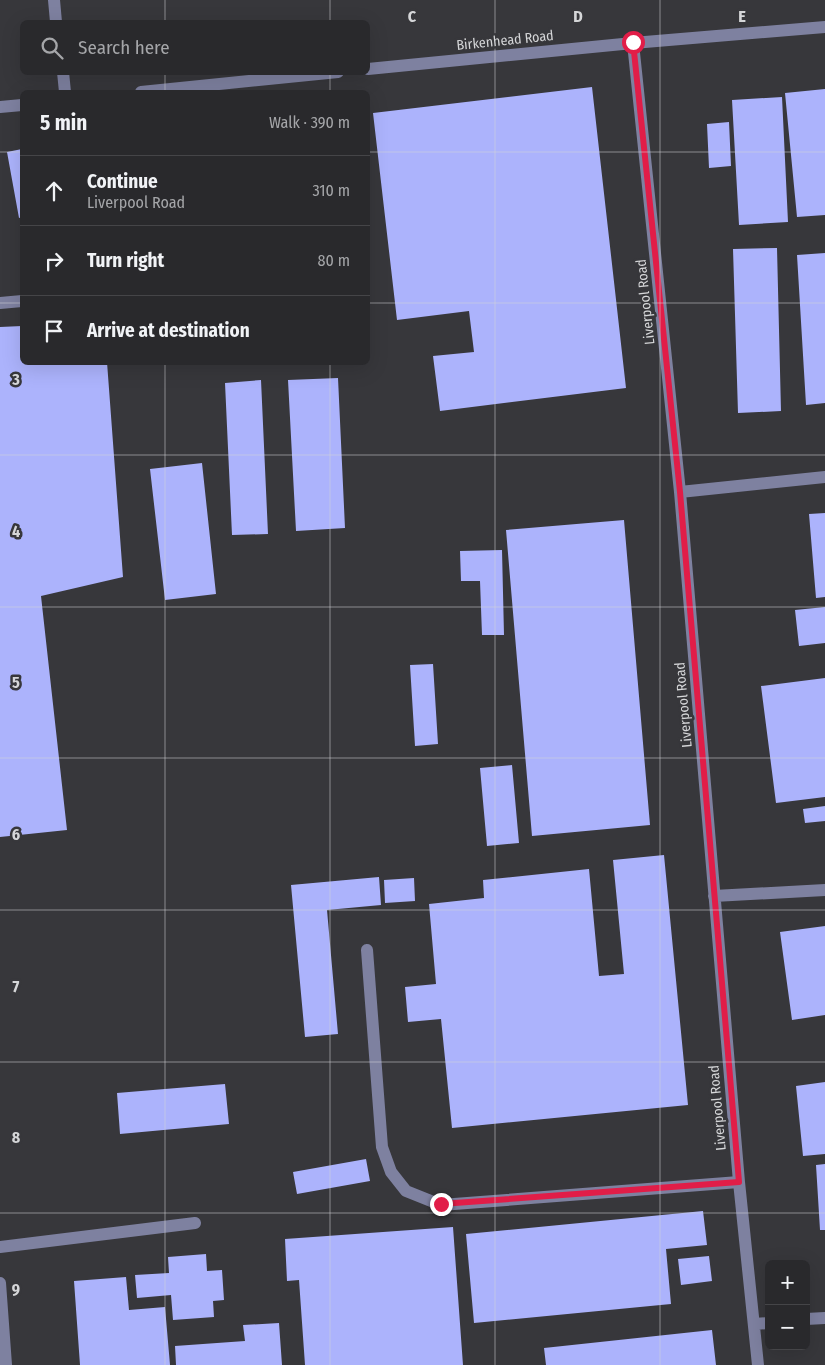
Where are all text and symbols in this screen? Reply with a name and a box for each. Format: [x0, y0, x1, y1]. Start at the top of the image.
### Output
text: C [408, 7, 417, 26]
text: D [573, 7, 583, 26]
text: E [738, 7, 746, 26]
search box [20, 20, 370, 75]
street label: Birkenhead Road [456, 27, 554, 54]
route start [622, 31, 645, 54]
icon: search [38, 34, 66, 62]
text: Search here [78, 36, 170, 59]
text: 5 min [40, 110, 87, 136]
text: Walk · 390 m [269, 113, 350, 132]
text: Continue [87, 170, 158, 193]
icon: ahead [40, 177, 68, 205]
text: 310 m [313, 181, 350, 200]
text: Liverpool Road [87, 193, 185, 212]
icon: right [40, 247, 68, 275]
text: Turn right [87, 249, 164, 272]
text: 80 m [318, 251, 350, 270]
street label: Liverpool Road [633, 258, 658, 346]
icon: arrive [40, 317, 68, 345]
text: Arrive at destination [87, 319, 250, 342]
text: 3 [11, 370, 20, 389]
text: 4 [12, 522, 20, 541]
street label: Liverpool Road [671, 661, 696, 748]
text: 5 [12, 673, 20, 692]
text: 6 [12, 825, 20, 844]
text: 7 [13, 977, 20, 996]
street label: Liverpool Road [705, 1064, 730, 1151]
text: 8 [12, 1128, 21, 1147]
route end [430, 1193, 453, 1216]
map controls [765, 1260, 810, 1350]
button: + [765, 1260, 810, 1305]
text: 9 [12, 1280, 20, 1299]
button: − [765, 1305, 810, 1350]

